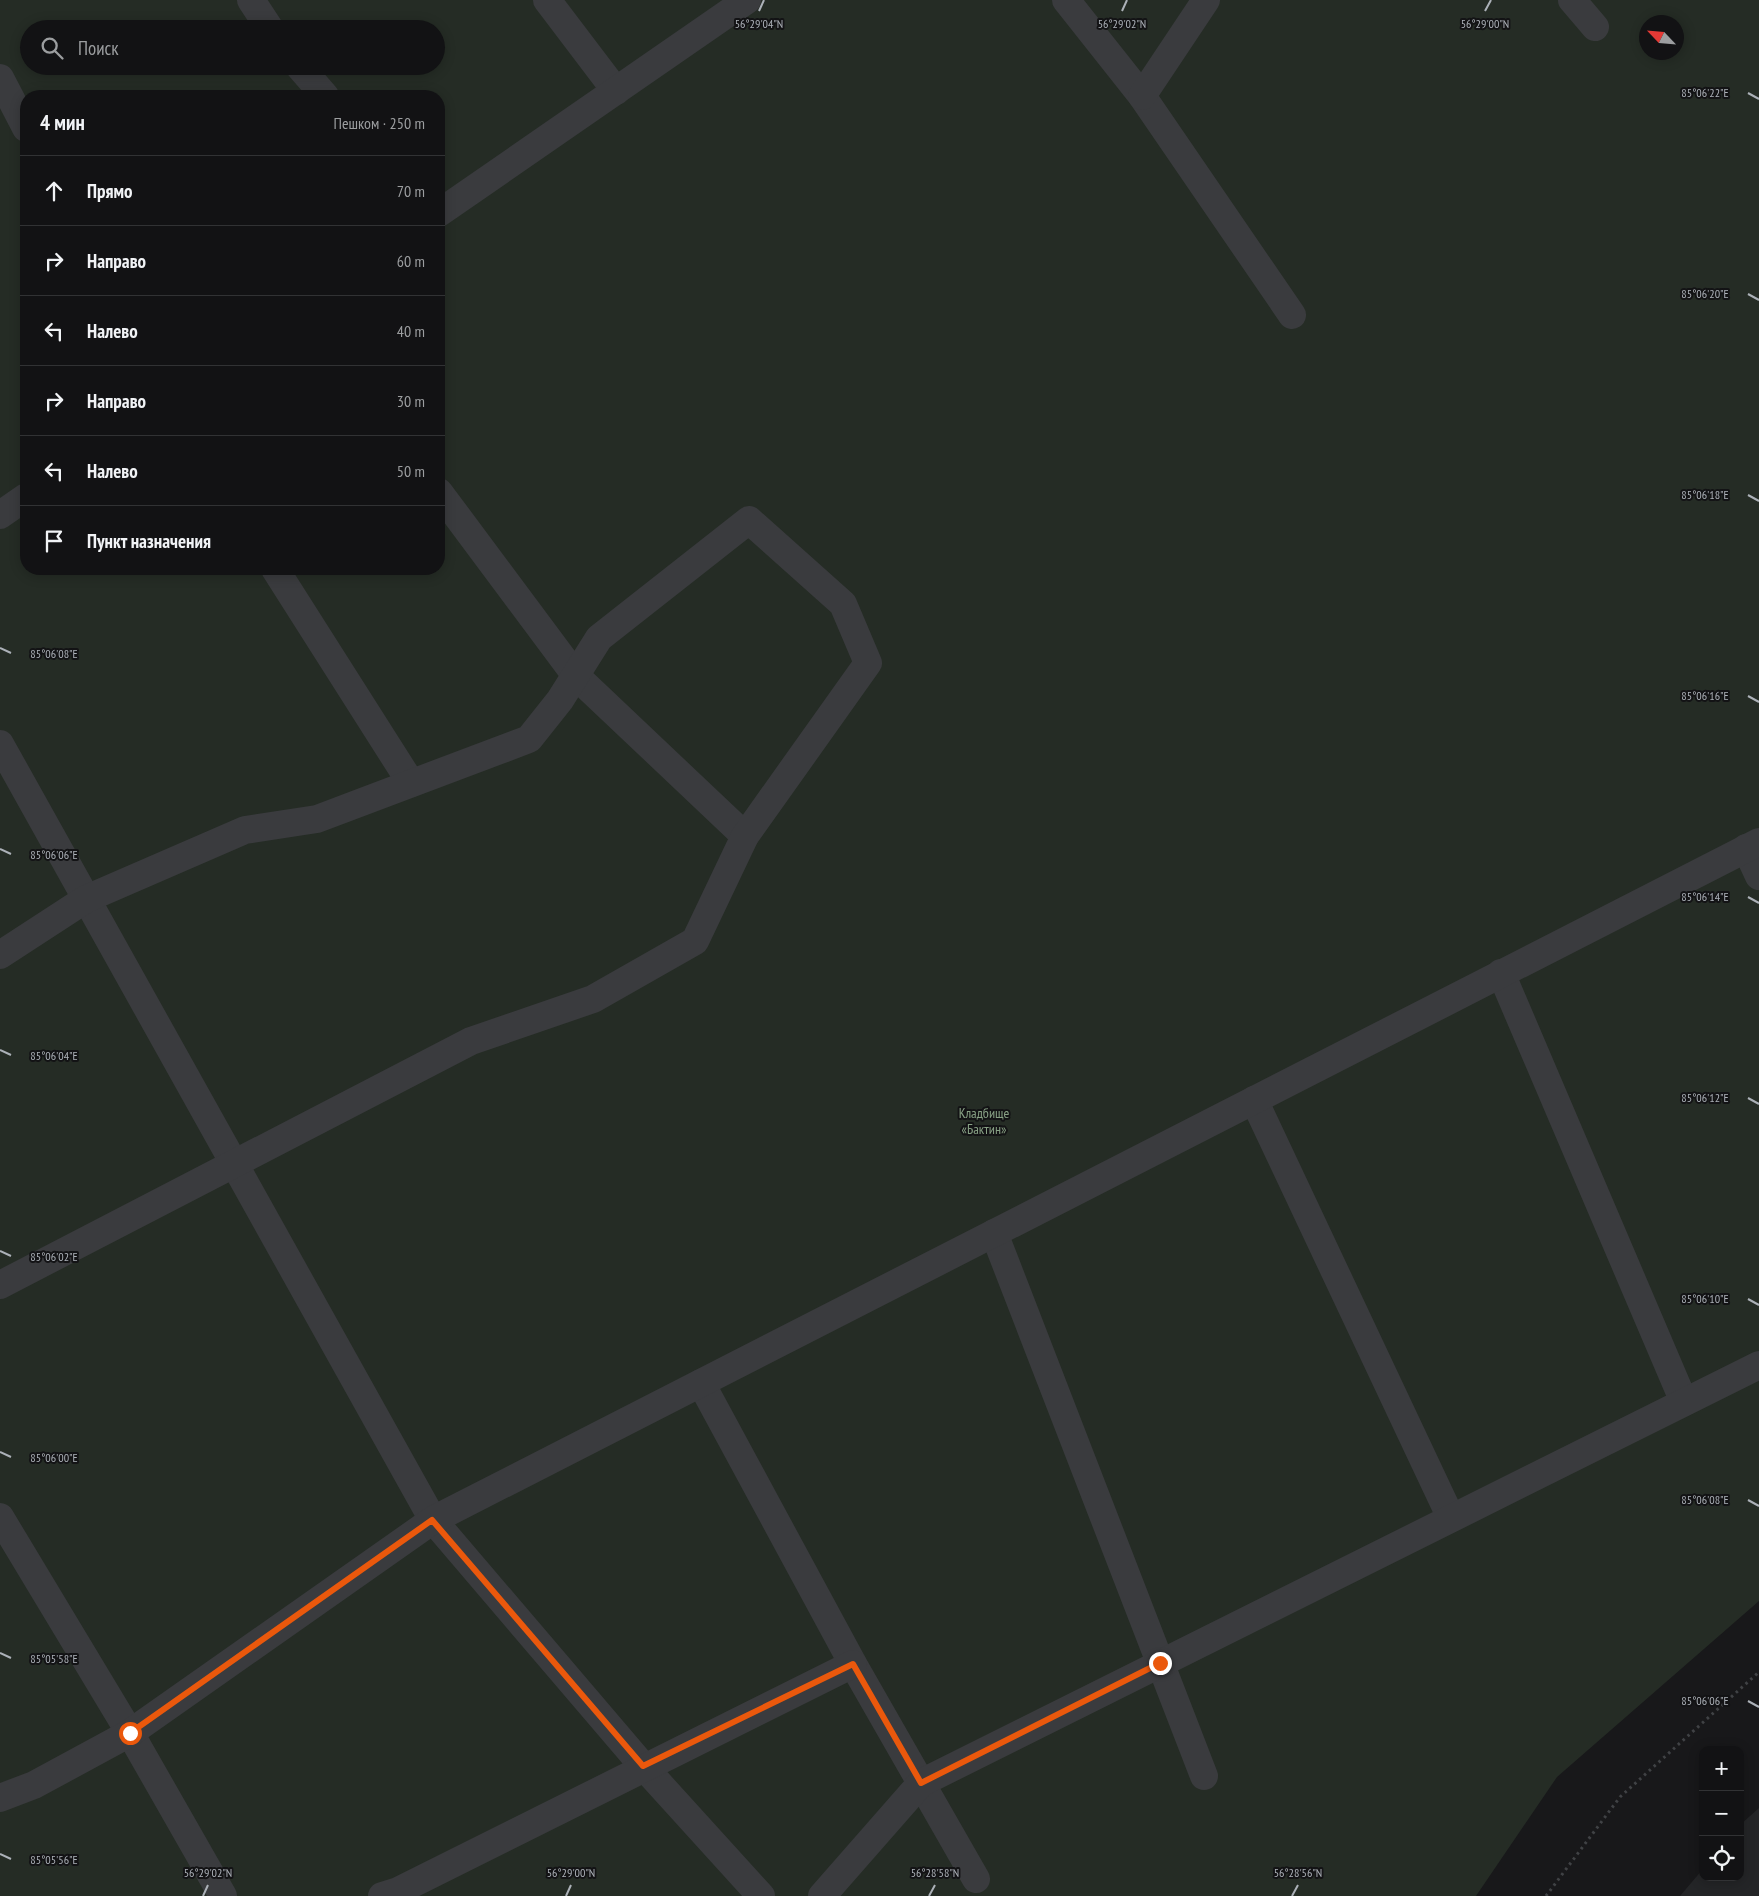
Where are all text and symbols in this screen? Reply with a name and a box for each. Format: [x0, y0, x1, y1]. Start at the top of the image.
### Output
north arrow [1639, 15, 1684, 60]
text: 56°29'04"N [735, 16, 783, 31]
text: 56°29'02"N [1098, 16, 1146, 31]
text: 56°29'00"N [1461, 16, 1509, 31]
search box [20, 20, 445, 75]
icon: search [38, 34, 66, 62]
text: Поиск [78, 36, 119, 60]
text: 85°06'22"E [1681, 85, 1729, 100]
text: 4 мин [40, 109, 85, 136]
text: Пешком · 250 m [334, 113, 425, 133]
icon: ahead [40, 177, 68, 205]
text: Прямо [87, 179, 132, 203]
text: 70 m [397, 181, 425, 201]
icon: right [40, 247, 68, 275]
text: Направо [87, 249, 146, 273]
text: 60 m [397, 251, 425, 271]
text: 85°06'20"E [1681, 286, 1729, 301]
icon: left [40, 317, 68, 345]
text: Налево [87, 319, 138, 343]
text: 40 m [397, 321, 425, 341]
icon: right [40, 387, 68, 415]
text: Направо [87, 389, 146, 413]
text: 30 m [397, 391, 425, 411]
icon: left [40, 457, 68, 485]
text: Налево [87, 459, 138, 483]
text: 50 m [397, 461, 425, 481]
text: 85°06'18"E [1681, 487, 1729, 502]
icon: arrive [40, 527, 68, 555]
text: Пункт назначения [87, 529, 211, 553]
text: 85°06'08"E [30, 646, 78, 661]
text: 85°06'16"E [1681, 688, 1729, 703]
text: 85°06'06"E [30, 847, 78, 862]
text: 85°06'14"E [1681, 889, 1729, 904]
text: 85°06'04"E [30, 1048, 78, 1063]
text: 85°06'12"E [1681, 1090, 1729, 1105]
park label: Кладбище «Бактин» [959, 1104, 1010, 1138]
text: 85°06'02"E [30, 1249, 78, 1264]
text: 85°06'10"E [1681, 1291, 1729, 1306]
text: 85°06'00"E [30, 1450, 78, 1465]
text: 85°06'08"E [1681, 1492, 1729, 1507]
text: 85°05'58"E [30, 1651, 78, 1666]
route end [1149, 1652, 1172, 1675]
text: 85°06'06"E [1681, 1693, 1729, 1708]
route start [119, 1722, 142, 1745]
map controls [1699, 1746, 1744, 1881]
button: + [1699, 1746, 1744, 1791]
button: − [1699, 1791, 1744, 1836]
button: locate [1699, 1836, 1744, 1881]
text: 85°05'56"E [30, 1852, 78, 1867]
text: 56°29'02"N [184, 1865, 232, 1880]
text: 56°29'00"N [547, 1865, 595, 1880]
text: 56°28'58"N [911, 1865, 959, 1880]
text: 56°28'56"N [1274, 1865, 1322, 1880]

